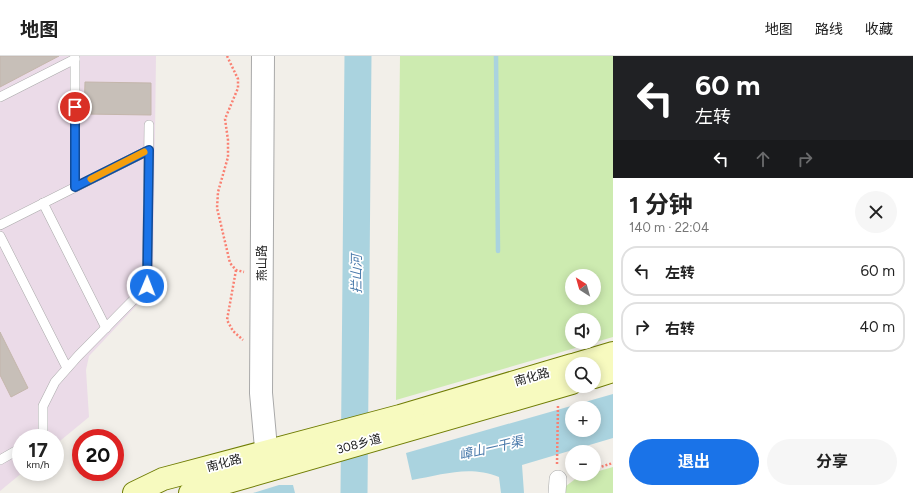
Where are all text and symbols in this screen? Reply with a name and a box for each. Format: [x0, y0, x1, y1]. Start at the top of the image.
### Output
text: 地图 [20, 18, 58, 41]
text: 地图 [765, 21, 793, 38]
text: 路线 [815, 21, 843, 38]
text: 收藏 [865, 21, 893, 38]
text: 60 m [695, 68, 760, 102]
icon: left [629, 72, 681, 124]
pin [58, 90, 92, 124]
icon: arrive [64, 96, 86, 118]
text: 左转 [695, 106, 731, 128]
icon: left [710, 148, 732, 170]
icon: ahead [752, 148, 774, 170]
icon: right [794, 148, 816, 170]
text: 1 分钟 [629, 190, 693, 219]
button: close [855, 191, 897, 233]
text: 140 m · 22:04 [629, 220, 709, 235]
street label: 燕山路 [255, 245, 269, 281]
water label: 拦山河 [349, 252, 364, 294]
icon: left [631, 260, 653, 282]
text: 60 m [860, 262, 895, 280]
text: 左转 [665, 264, 695, 282]
position arrow [126, 265, 168, 307]
north arrow [565, 269, 601, 305]
map controls [565, 269, 601, 481]
button: sound [565, 313, 601, 349]
icon: right [631, 316, 653, 338]
text: 40 m [860, 318, 895, 336]
text: 右转 [665, 320, 695, 338]
button: search [565, 357, 601, 393]
street label: 南化路 [513, 365, 551, 389]
button: + [565, 401, 601, 437]
speed limit sign: 20 [72, 429, 124, 481]
street label: 308乡道 [335, 431, 383, 457]
water label: 嶂山一干渠 [458, 433, 526, 463]
text: 17 [28, 438, 48, 462]
button: 退出 [629, 439, 759, 485]
button: 分享 [767, 439, 897, 485]
button: − [565, 445, 601, 481]
street label: 南化路 [205, 452, 243, 474]
text: km/h [27, 458, 49, 471]

